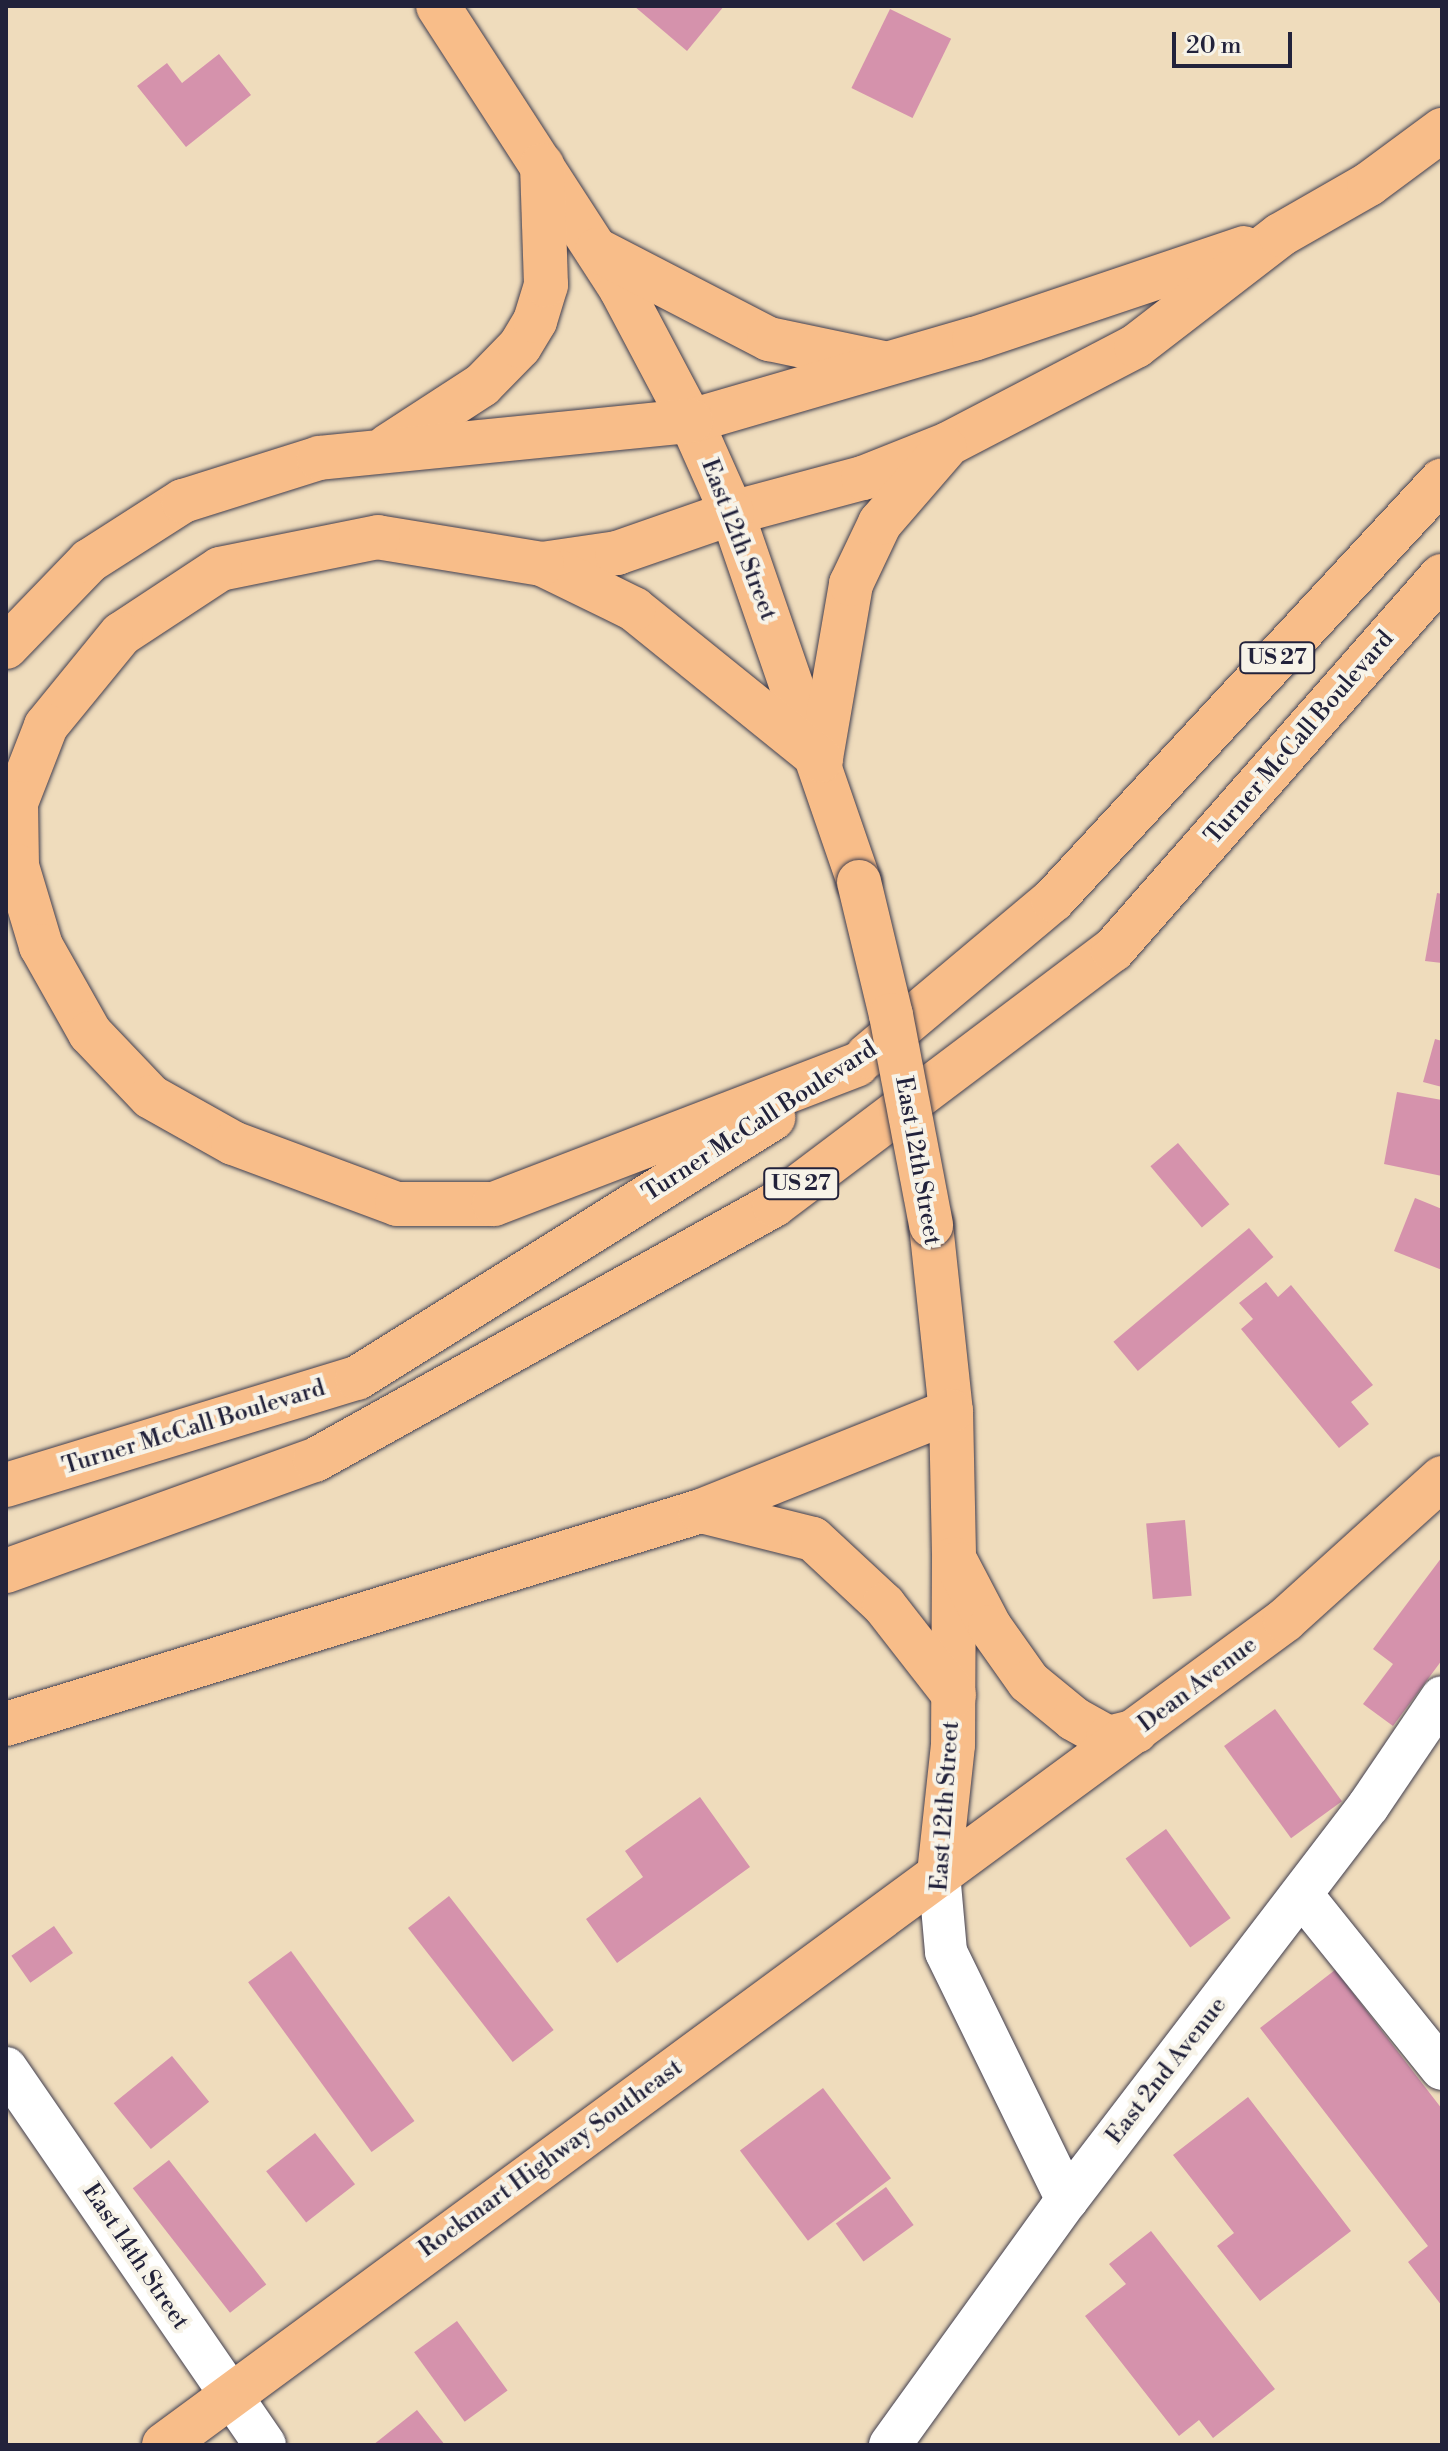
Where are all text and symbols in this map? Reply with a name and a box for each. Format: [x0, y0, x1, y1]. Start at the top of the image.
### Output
scale bar [1176, 16, 1296, 66]
text: 20 m [1186, 31, 1242, 61]
street label: East 12th Street [694, 455, 782, 625]
street label: Turner McCall Boulevard [1200, 625, 1400, 851]
road number: US 27 [1239, 640, 1315, 676]
street label: Turner McCall Boulevard [638, 1036, 882, 1208]
street label: East 12th Street [888, 1074, 946, 1248]
road number: US 27 [763, 1166, 839, 1202]
street label: Turner McCall Boulevard [59, 1374, 329, 1482]
street label: Dean Avenue [1133, 1631, 1263, 1739]
street label: East 12th Street [926, 1720, 966, 1892]
street label: East 2nd Avenue [1101, 1992, 1233, 2150]
street label: Rockmart Highway Southeast [414, 2054, 688, 2264]
street label: East 14th Street [76, 2179, 194, 2335]

